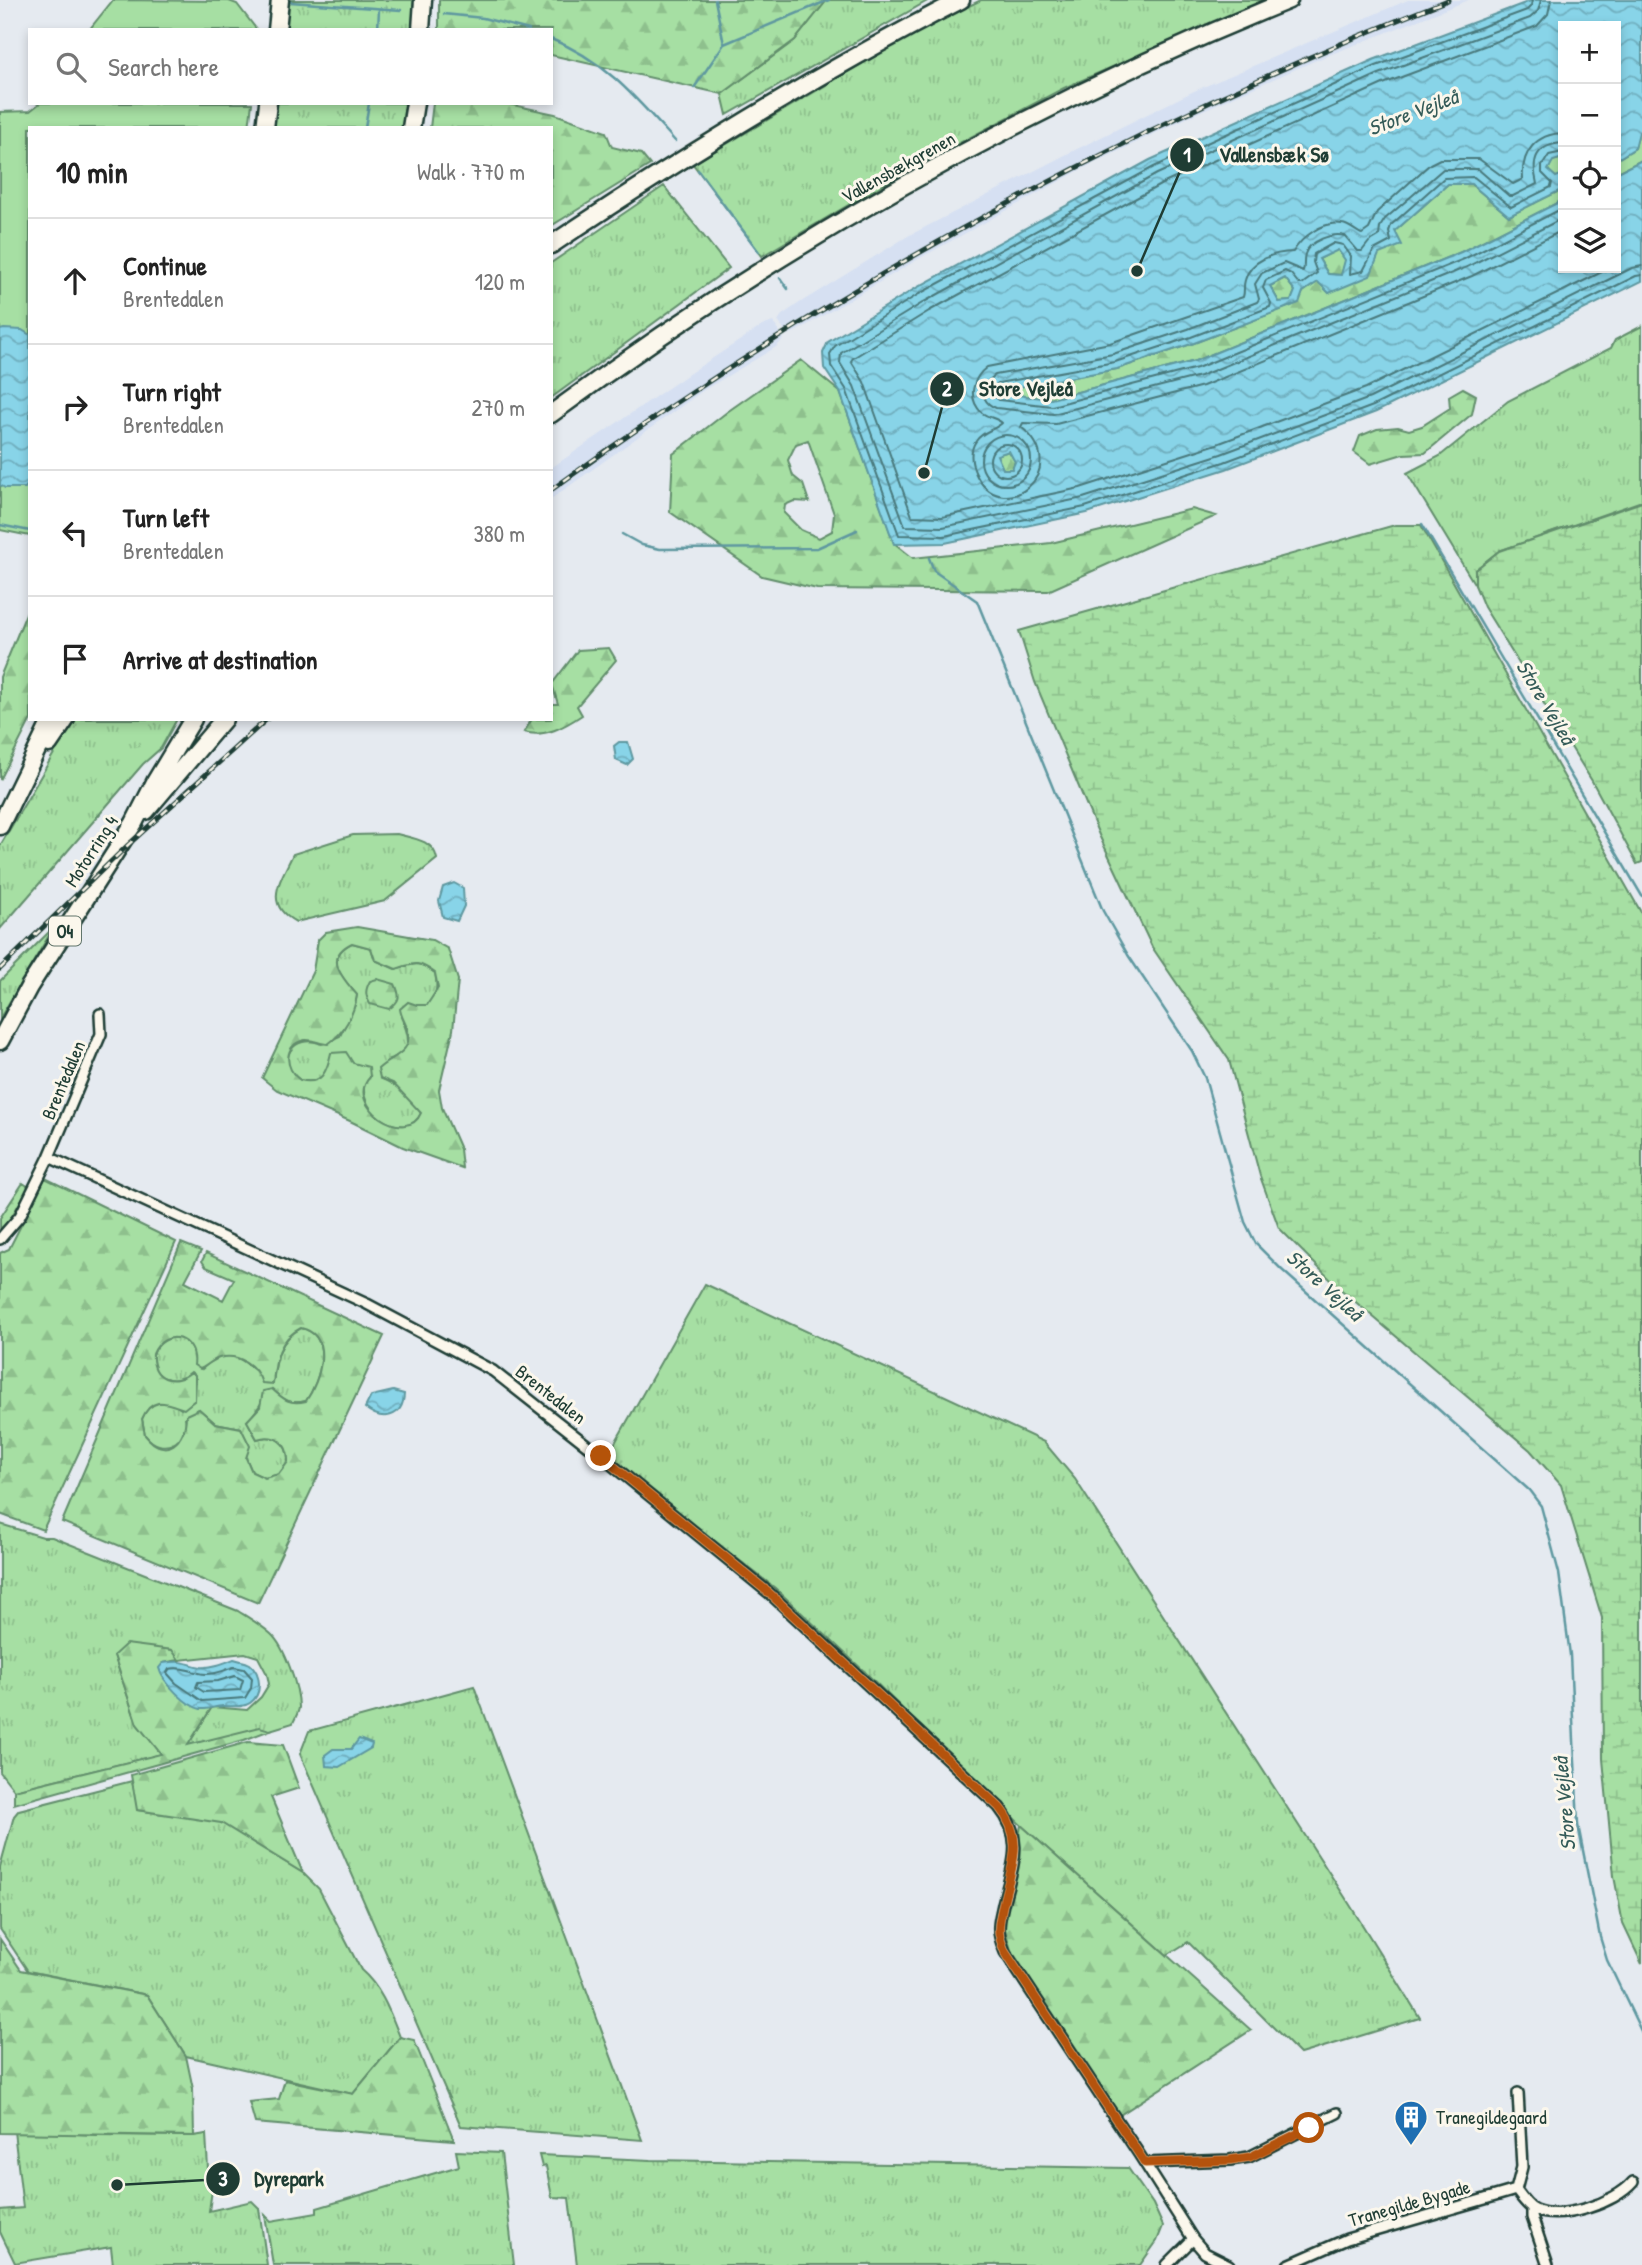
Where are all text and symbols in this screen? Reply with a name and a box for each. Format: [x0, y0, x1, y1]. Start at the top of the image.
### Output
map controls [1558, 21, 1621, 273]
button: + [1558, 21, 1621, 84]
search box [28, 28, 553, 105]
icon: search [52, 48, 90, 86]
text: Search here [108, 49, 219, 84]
water label: Store Vejleå [1364, 81, 1465, 142]
button: − [1558, 84, 1621, 147]
street label: Vallensbækgrenen [836, 125, 960, 209]
callout: Vallensbæk Sø [1170, 134, 1343, 176]
text: 1 [1183, 140, 1191, 169]
text: Vallensbæk Sø [1219, 140, 1329, 169]
button: locate [1558, 147, 1621, 210]
text: 10 min [56, 152, 128, 192]
text: Walk · 770 m [417, 156, 525, 187]
button: layers [1558, 210, 1621, 273]
text: Continue [123, 248, 207, 283]
icon: ahead [56, 262, 94, 300]
text: 120 m [475, 266, 525, 297]
text: Brentedalen [123, 283, 224, 314]
callout: Store Vejleå [930, 368, 1087, 410]
text: Turn right [123, 374, 221, 409]
text: 2 [942, 374, 952, 403]
text: Store Vejleå [979, 374, 1074, 403]
icon: right [56, 388, 94, 426]
text: 270 m [472, 392, 525, 423]
text: Brentedalen [123, 409, 224, 440]
text: Turn left [123, 500, 209, 535]
icon: left [56, 514, 94, 552]
text: 380 m [474, 518, 525, 549]
text: Brentedalen [123, 535, 224, 566]
icon: arrive [56, 640, 94, 678]
text: Arrive at destination [123, 642, 318, 677]
water label: Store Vejleå [1509, 654, 1584, 752]
street label: Motorring 4 [58, 810, 124, 892]
road number: O4 [49, 916, 81, 946]
street label: Brentedalen [35, 1037, 91, 1123]
water label: Store Vejleå [1280, 1243, 1372, 1329]
street label: Brentedalen [510, 1358, 592, 1430]
route end [585, 1440, 616, 1471]
water label: Store Vejleå [1545, 1753, 1583, 1852]
building icon: Tranegildegaard [1392, 2098, 1430, 2147]
place label: Tranegildegaard [1436, 2104, 1547, 2130]
route start [1293, 2112, 1324, 2143]
callout: Dyrepark [205, 2158, 338, 2200]
text: 3 [218, 2164, 228, 2193]
text: Dyrepark [254, 2164, 324, 2194]
street label: Tranegilde Bygade [1345, 2173, 1473, 2233]

